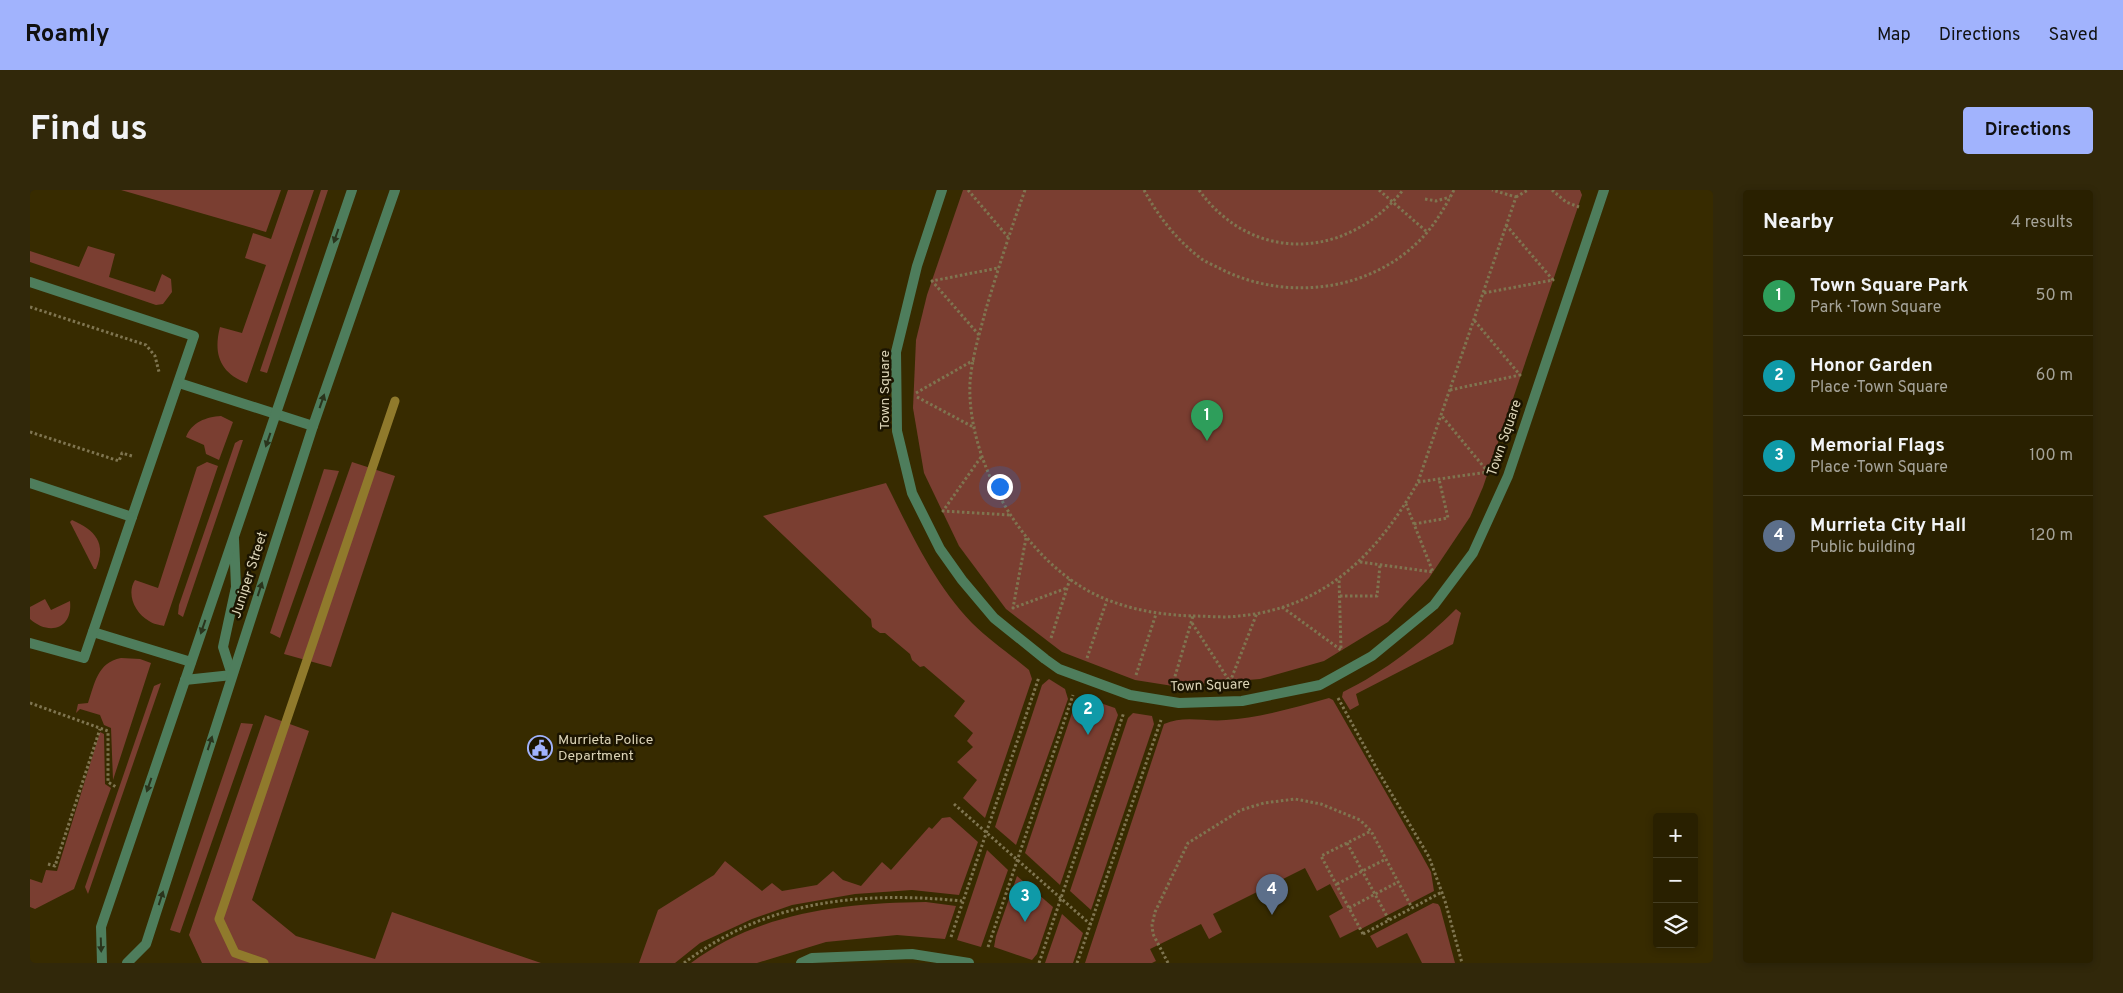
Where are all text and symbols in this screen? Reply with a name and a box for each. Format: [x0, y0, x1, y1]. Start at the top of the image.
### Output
text: Roamly [25, 20, 110, 50]
text: Map [1877, 24, 1911, 47]
text: Directions [1939, 24, 2021, 47]
text: Saved [2049, 24, 2098, 47]
button: Directions [1963, 107, 2093, 154]
text: Find us [30, 108, 148, 152]
text: Nearby [1763, 209, 1834, 236]
text: 4 results [2011, 213, 2073, 233]
one-way arrow [332, 229, 340, 244]
text: Town Square Park [1810, 274, 1968, 298]
text: 1 [1776, 286, 1782, 306]
text: 50 m [2036, 286, 2073, 306]
text: Park · Town Square [1810, 298, 1941, 318]
street label: Town Square [877, 350, 894, 430]
text: Honor Garden [1810, 354, 1933, 378]
text: 2 [1774, 366, 1784, 386]
text: 60 m [2036, 366, 2073, 386]
text: Place · Town Square [1810, 378, 1948, 398]
one-way arrow [318, 393, 326, 408]
street label: Town Square [1484, 397, 1526, 479]
pin: 1 [1191, 400, 1223, 441]
one-way arrow [263, 433, 271, 448]
text: Memorial Flags [1810, 434, 1945, 458]
text: 3 [1774, 446, 1784, 466]
text: 100 m [2029, 446, 2073, 466]
text: Place · Town Square [1810, 458, 1948, 478]
your location [987, 474, 1013, 500]
text: Murrieta City Hall [1810, 514, 1966, 538]
text: 4 [1774, 526, 1784, 546]
text: 120 m [2030, 526, 2073, 546]
street label: Juniper Street [228, 530, 272, 620]
text: Public building [1810, 538, 1915, 558]
one-way arrow [257, 581, 265, 596]
one-way arrow [199, 619, 207, 634]
street label: Town Square [1170, 676, 1250, 696]
pin: 2 [1072, 694, 1104, 735]
place label: Murrieta Police Department [558, 732, 653, 765]
one-way arrow [207, 735, 215, 750]
public building icon: Murrieta Police Department [527, 735, 553, 761]
one-way arrow [145, 778, 153, 793]
map controls [1653, 813, 1698, 948]
button: + [1653, 813, 1698, 858]
button: − [1653, 858, 1698, 903]
pin: 4 [1256, 874, 1288, 915]
pin: 3 [1009, 881, 1041, 922]
one-way arrow [157, 890, 165, 905]
button: layers [1653, 903, 1698, 948]
one-way arrow [98, 937, 106, 953]

